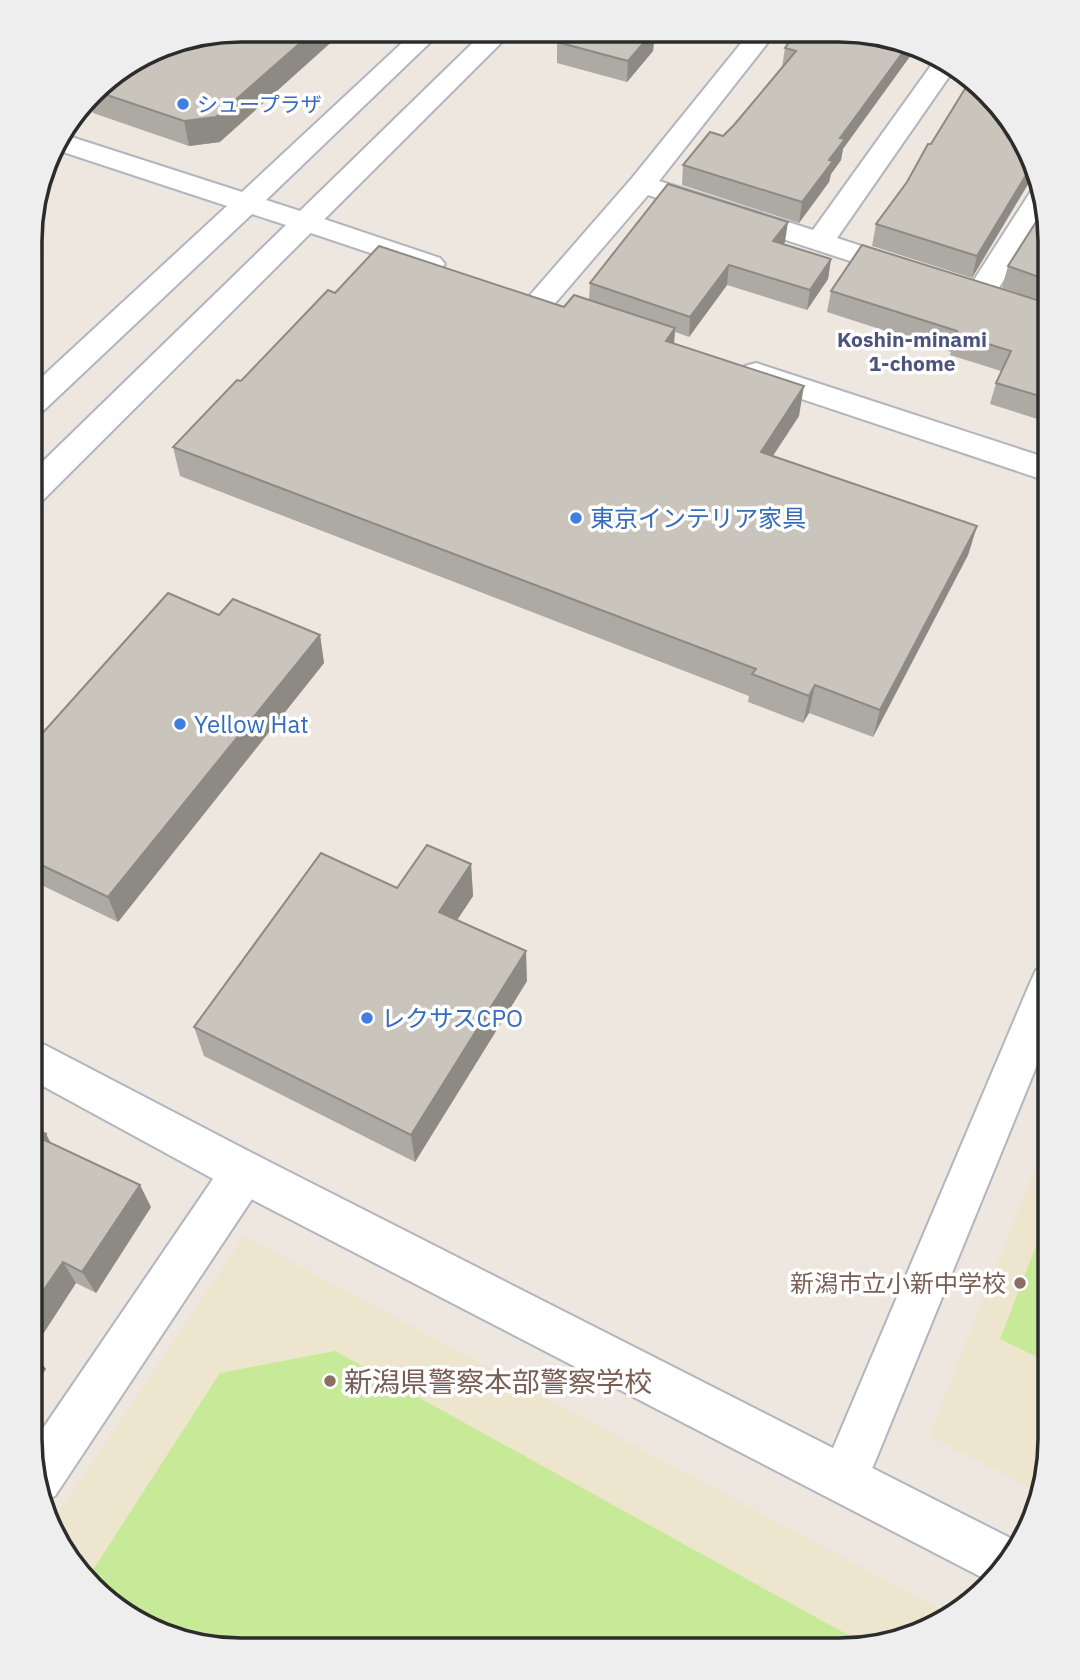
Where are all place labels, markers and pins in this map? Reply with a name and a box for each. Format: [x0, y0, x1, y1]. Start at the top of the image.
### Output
place label: シュープラザ [197, 90, 322, 118]
marker: シュープラザ [175, 96, 191, 112]
place label: 東京インテリア家具 [590, 502, 806, 534]
marker: 東京インテリア家具 [568, 510, 584, 526]
place label: Yellow Hat [194, 708, 309, 740]
marker: Yellow Hat [172, 716, 188, 732]
place label: レクサスCPO [381, 1002, 523, 1034]
marker: レクサスCPO [359, 1010, 375, 1026]
place label: 新潟市立小新中学校 [790, 1267, 1006, 1299]
marker: 新潟市立小新中学校 [1012, 1275, 1028, 1291]
place label: 新潟県警察本部警察学校 [344, 1363, 652, 1400]
marker: 新潟県警察本部警察学校 [322, 1373, 338, 1389]

